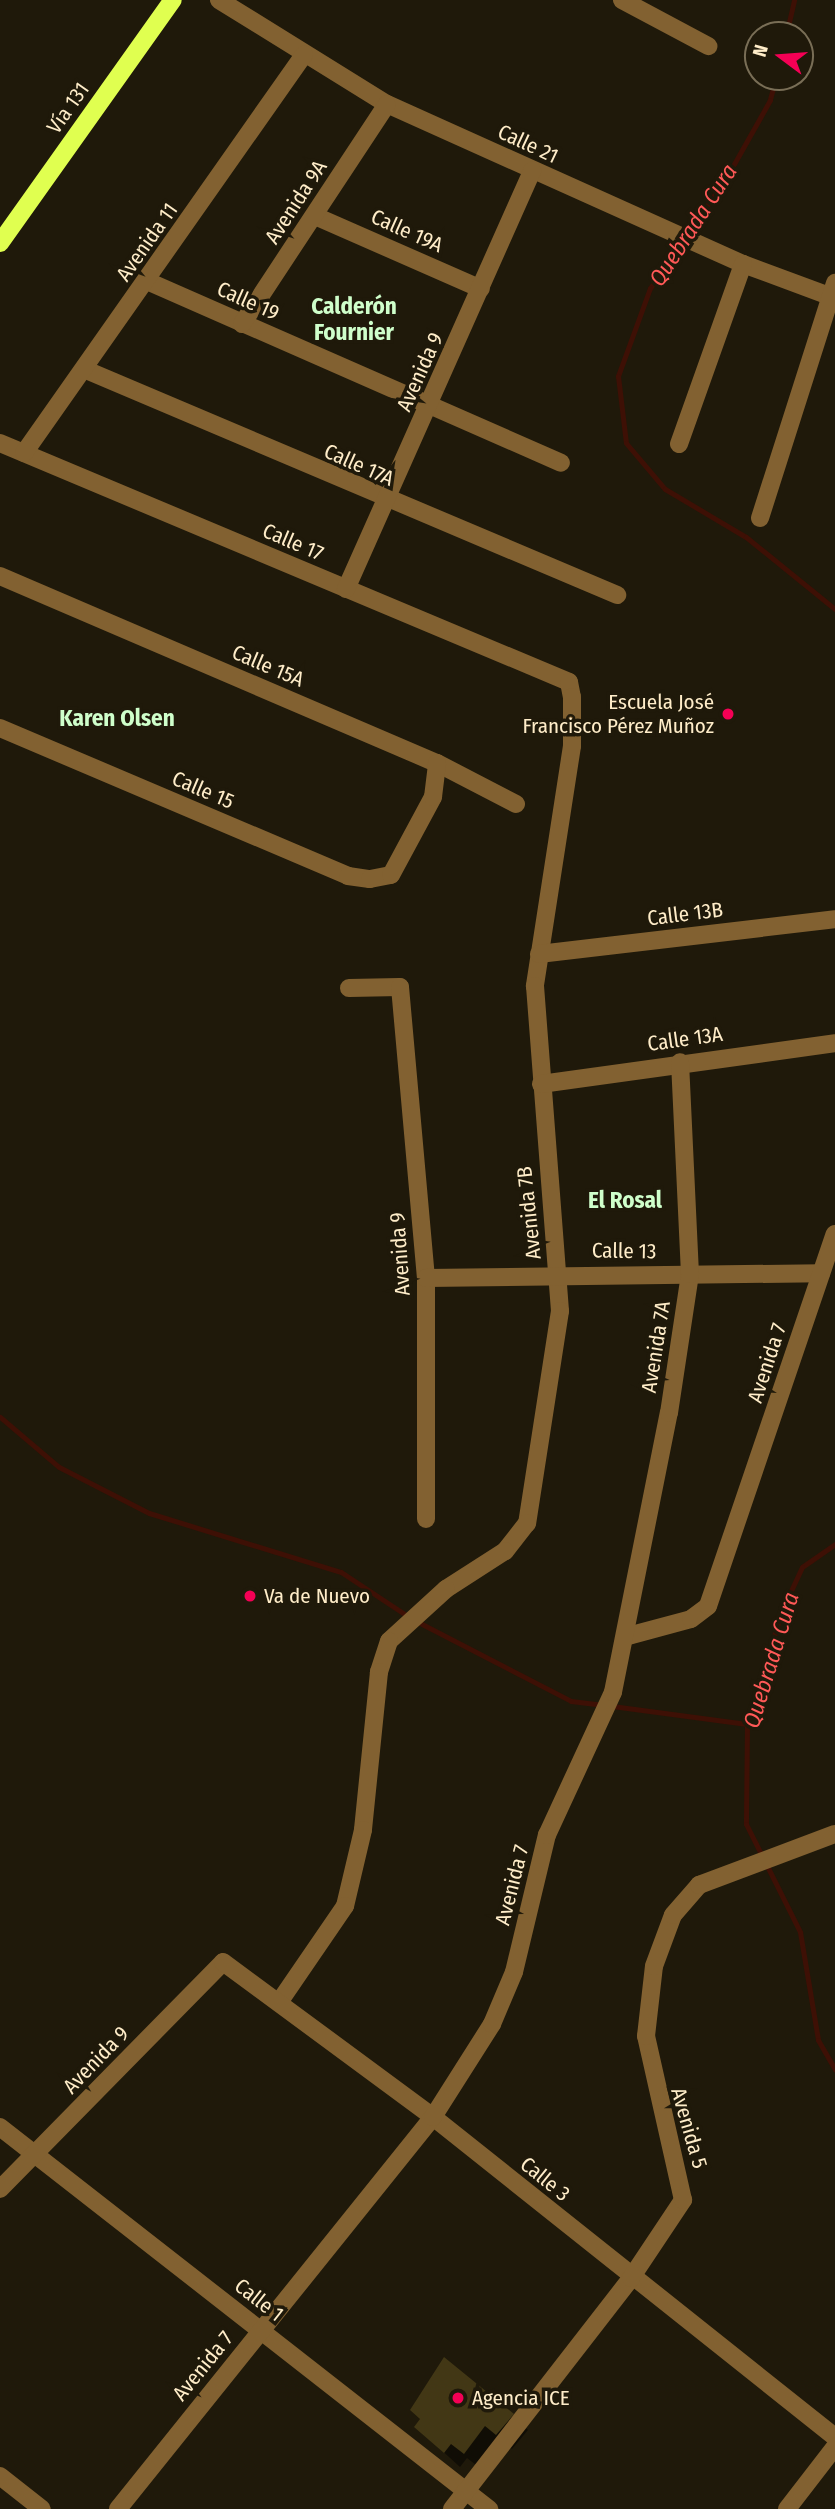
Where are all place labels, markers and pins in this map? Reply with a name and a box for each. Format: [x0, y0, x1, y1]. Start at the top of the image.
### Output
place label: Escuela José Francisco Pérez Muñoz [523, 689, 714, 739]
marker: Escuela José Francisco Pérez Muñoz [720, 706, 736, 722]
place label: Va de Nuevo [264, 1583, 370, 1609]
marker: Va de Nuevo [242, 1588, 258, 1604]
place label: Agencia ICE [472, 2385, 570, 2411]
marker: Agencia ICE [450, 2390, 466, 2406]

